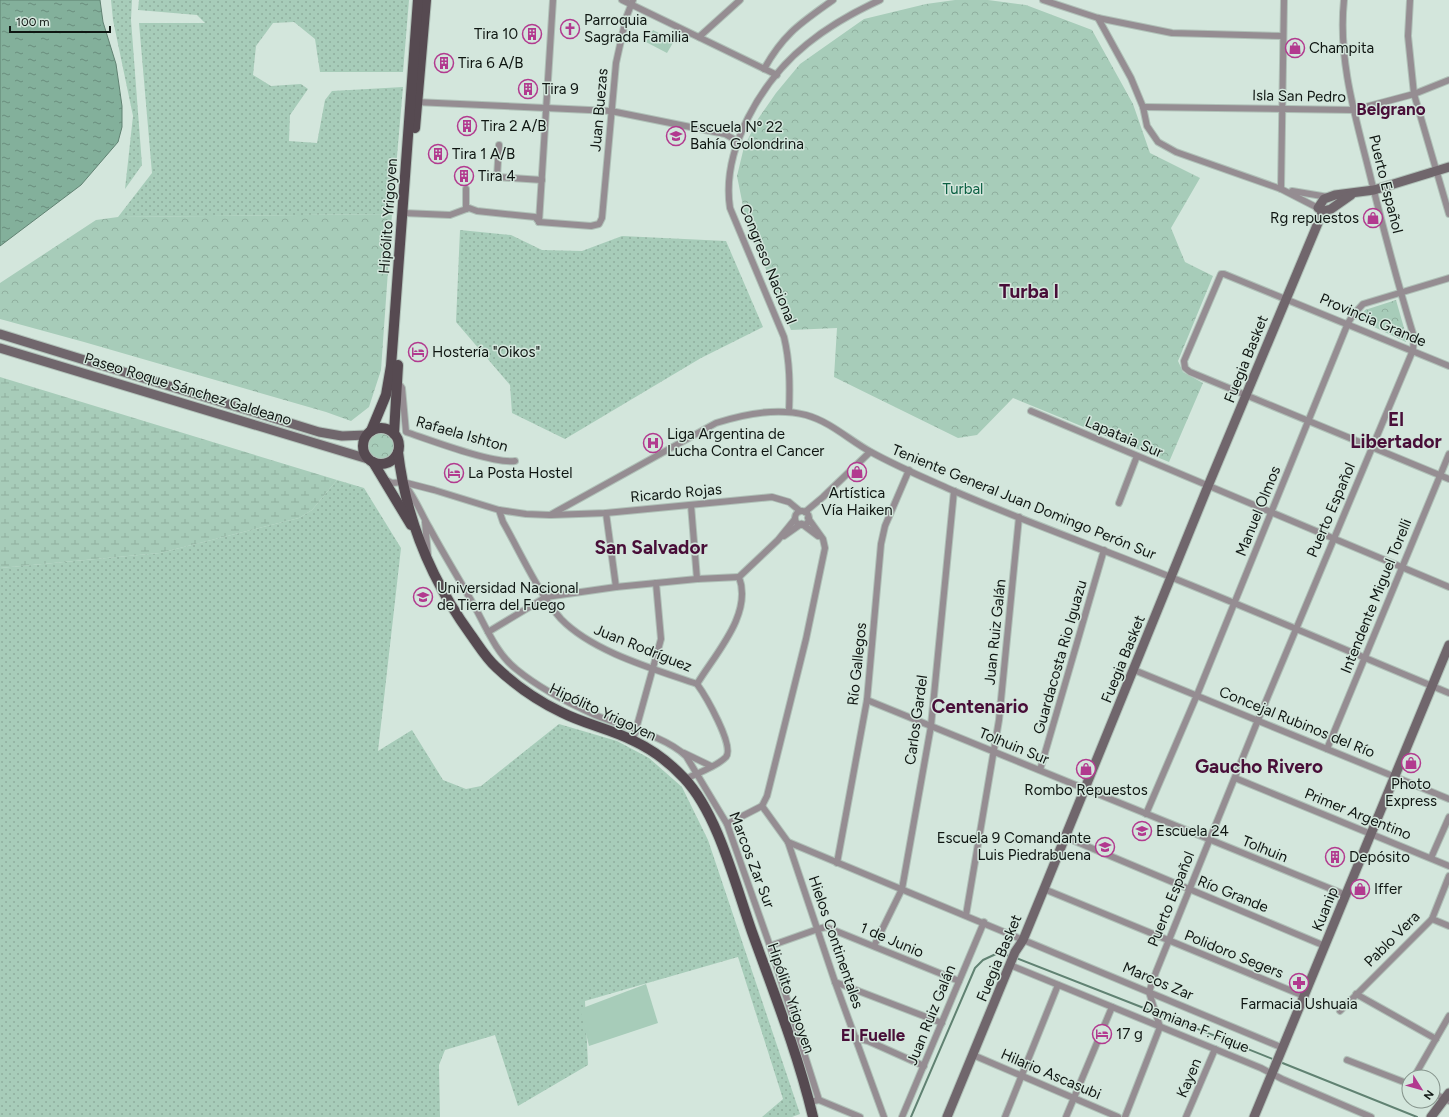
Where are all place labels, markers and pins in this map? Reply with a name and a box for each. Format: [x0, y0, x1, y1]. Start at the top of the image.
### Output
place label: Parroquia Sagrada Familia [584, 11, 689, 46]
church icon: Parroquia Sagrada Familia [559, 18, 581, 40]
building icon: Tira 10 [521, 23, 543, 45]
place label: Tira 10 [474, 25, 518, 43]
shop icon: Champita [1284, 37, 1306, 59]
place label: Champita [1309, 39, 1374, 57]
building icon: Tira 6 A/B [433, 52, 455, 74]
place label: Tira 6 A/B [458, 54, 524, 72]
building icon: Tira 9 [517, 78, 539, 100]
place label: Tira 9 [542, 80, 579, 98]
building icon: Tira 2 A/B [456, 115, 478, 137]
place label: Tira 2 A/B [481, 117, 546, 135]
place label: Escuela Nº 22 Bahía Golondrina [690, 118, 804, 153]
school or university icon: Escuela Nº 22 Bahía Golondrina [665, 125, 687, 147]
building icon: Tira 1 A/B [427, 143, 449, 165]
place label: Tira 1 A/B [452, 145, 515, 163]
building icon: Tira 4 [453, 165, 475, 187]
place label: Tira 4 [478, 167, 516, 185]
shop icon: Rg repuestos [1362, 207, 1384, 229]
place label: Rg repuestos [1270, 209, 1359, 227]
hotel icon: Hostería "Oikos" [407, 341, 429, 363]
place label: Hostería "Oikos" [432, 343, 540, 361]
place label: Liga Argentina de Lucha Contra el Cancer [667, 425, 824, 460]
hospital icon: Liga Argentina de Lucha Contra el Cancer [642, 432, 664, 454]
shop icon: Artística Vía Haiken [846, 461, 868, 483]
hotel icon: La Posta Hostel [443, 462, 465, 484]
place label: La Posta Hostel [468, 464, 572, 482]
place label: Artística Vía Haiken [821, 484, 893, 519]
place label: Universidad Nacional de Tierra del Fuego [437, 579, 579, 614]
school or university icon: Universidad Nacional de Tierra del Fuego [412, 586, 434, 608]
shop icon: Photo Express [1400, 752, 1422, 774]
shop icon: Rombo Repuestos [1075, 758, 1097, 780]
place label: Photo Express [1385, 775, 1437, 810]
place label: Rombo Repuestos [1024, 781, 1148, 799]
school or university icon: Escuela 24 [1131, 820, 1153, 842]
place label: Escuela 24 [1156, 822, 1229, 840]
place label: Escuela 9 Comandante Luis Piedrabuena [937, 829, 1091, 864]
school or university icon: Escuela 9 Comandante Luis Piedrabuena [1094, 836, 1116, 858]
building icon: Depósito [1324, 846, 1346, 868]
place label: Depósito [1349, 848, 1410, 866]
shop icon: Iffer [1349, 878, 1371, 900]
place label: Iffer [1374, 880, 1402, 898]
pharmacy icon: Farmacia Ushuaia [1288, 972, 1310, 994]
place label: Farmacia Ushuaia [1240, 995, 1358, 1013]
hotel icon: 17 g [1091, 1023, 1113, 1045]
place label: 17 g [1116, 1025, 1143, 1043]

